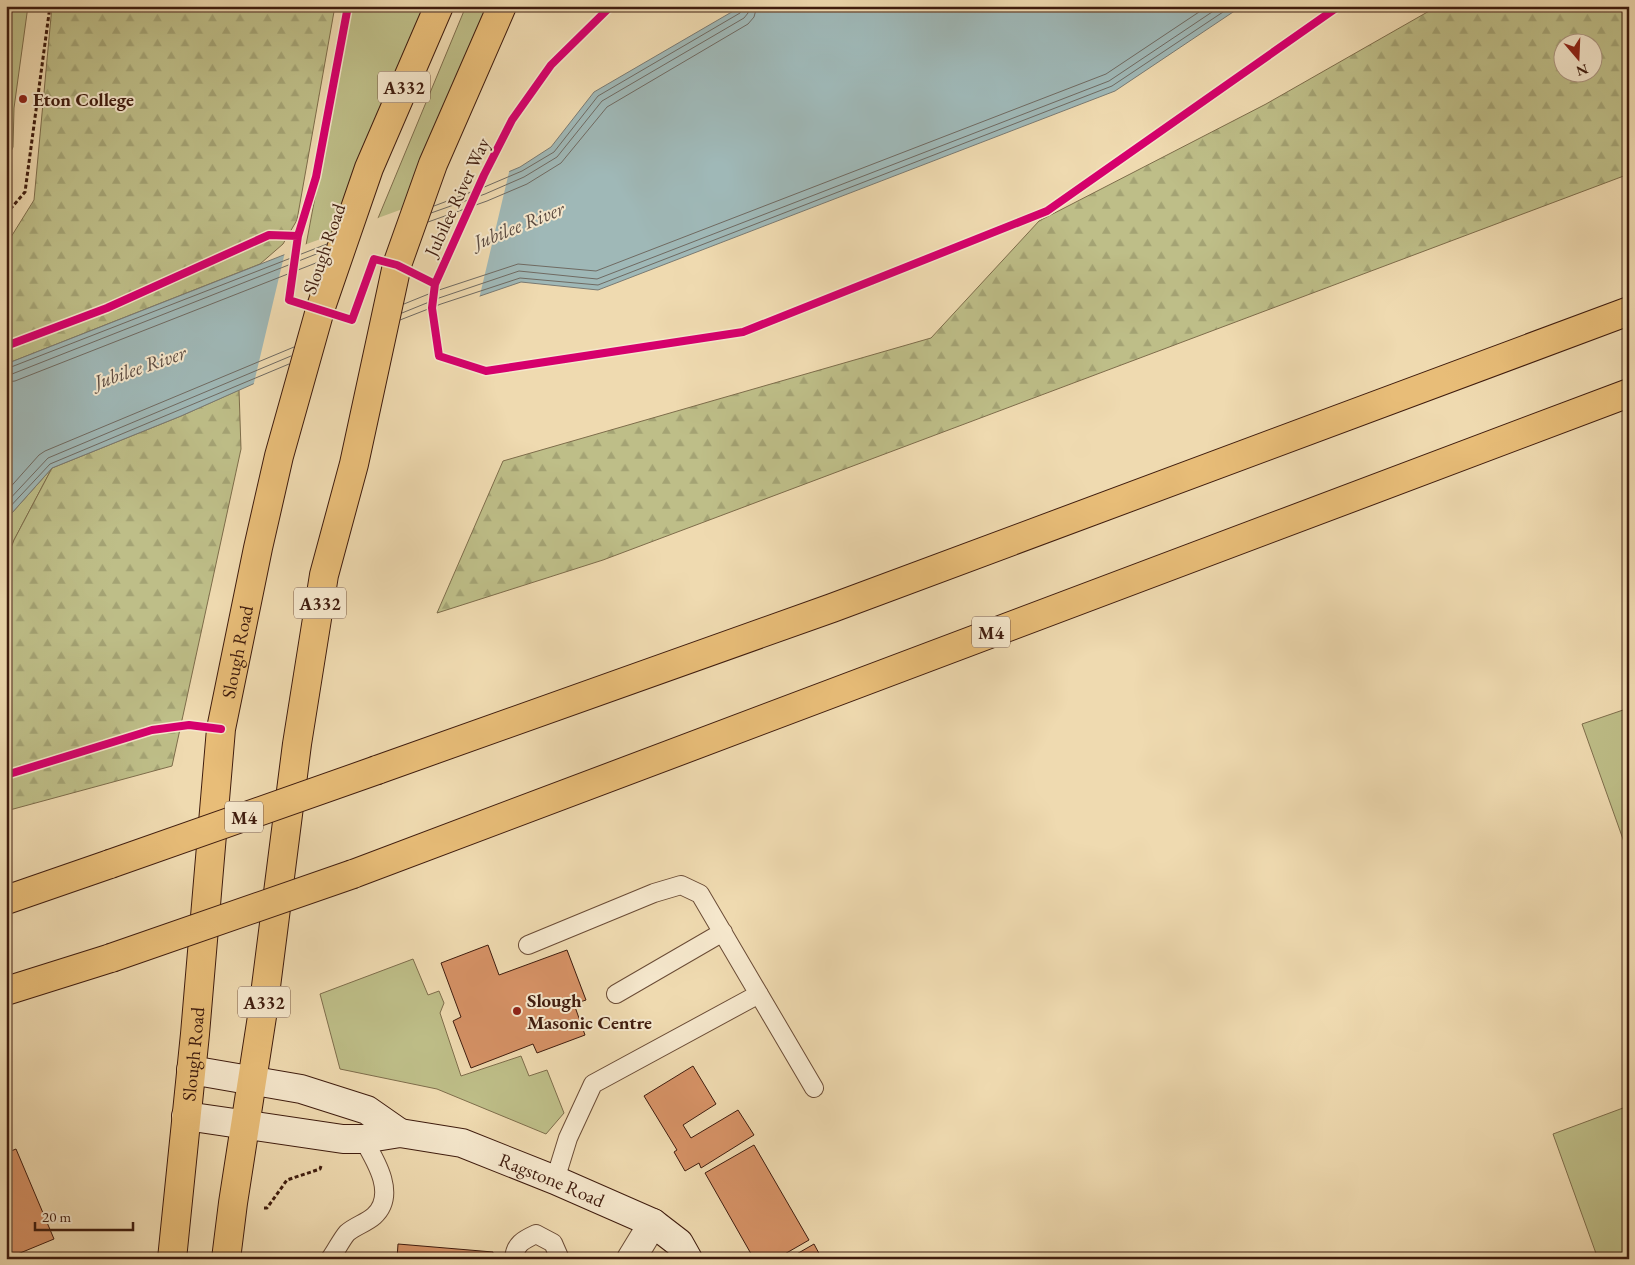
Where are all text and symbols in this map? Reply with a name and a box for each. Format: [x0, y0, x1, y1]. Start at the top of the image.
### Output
north arrow [1552, 32, 1602, 82]
text: N [1573, 60, 1591, 81]
road number: A332 [378, 72, 430, 102]
place label: Eton College [33, 87, 134, 112]
marker: Eton College [17, 93, 29, 105]
street label: Jubilee River Way [418, 133, 496, 262]
water label: Jubilee River [466, 195, 569, 256]
street label: Slough Road [297, 200, 351, 298]
water label: Jubilee River [87, 339, 191, 396]
road number: A332 [294, 588, 346, 618]
street label: Slough Road [215, 603, 259, 701]
road number: M4 [972, 616, 1010, 648]
road number: M4 [225, 802, 263, 832]
road number: A332 [238, 986, 290, 1018]
place label: Slough Masonic Centre [527, 988, 652, 1035]
marker: Slough Masonic Centre [511, 1005, 523, 1017]
street label: Slough Road [176, 1006, 210, 1102]
street label: Ragstone Road [495, 1147, 609, 1213]
scale bar [35, 1200, 132, 1232]
text: 20 m [42, 1207, 71, 1226]

